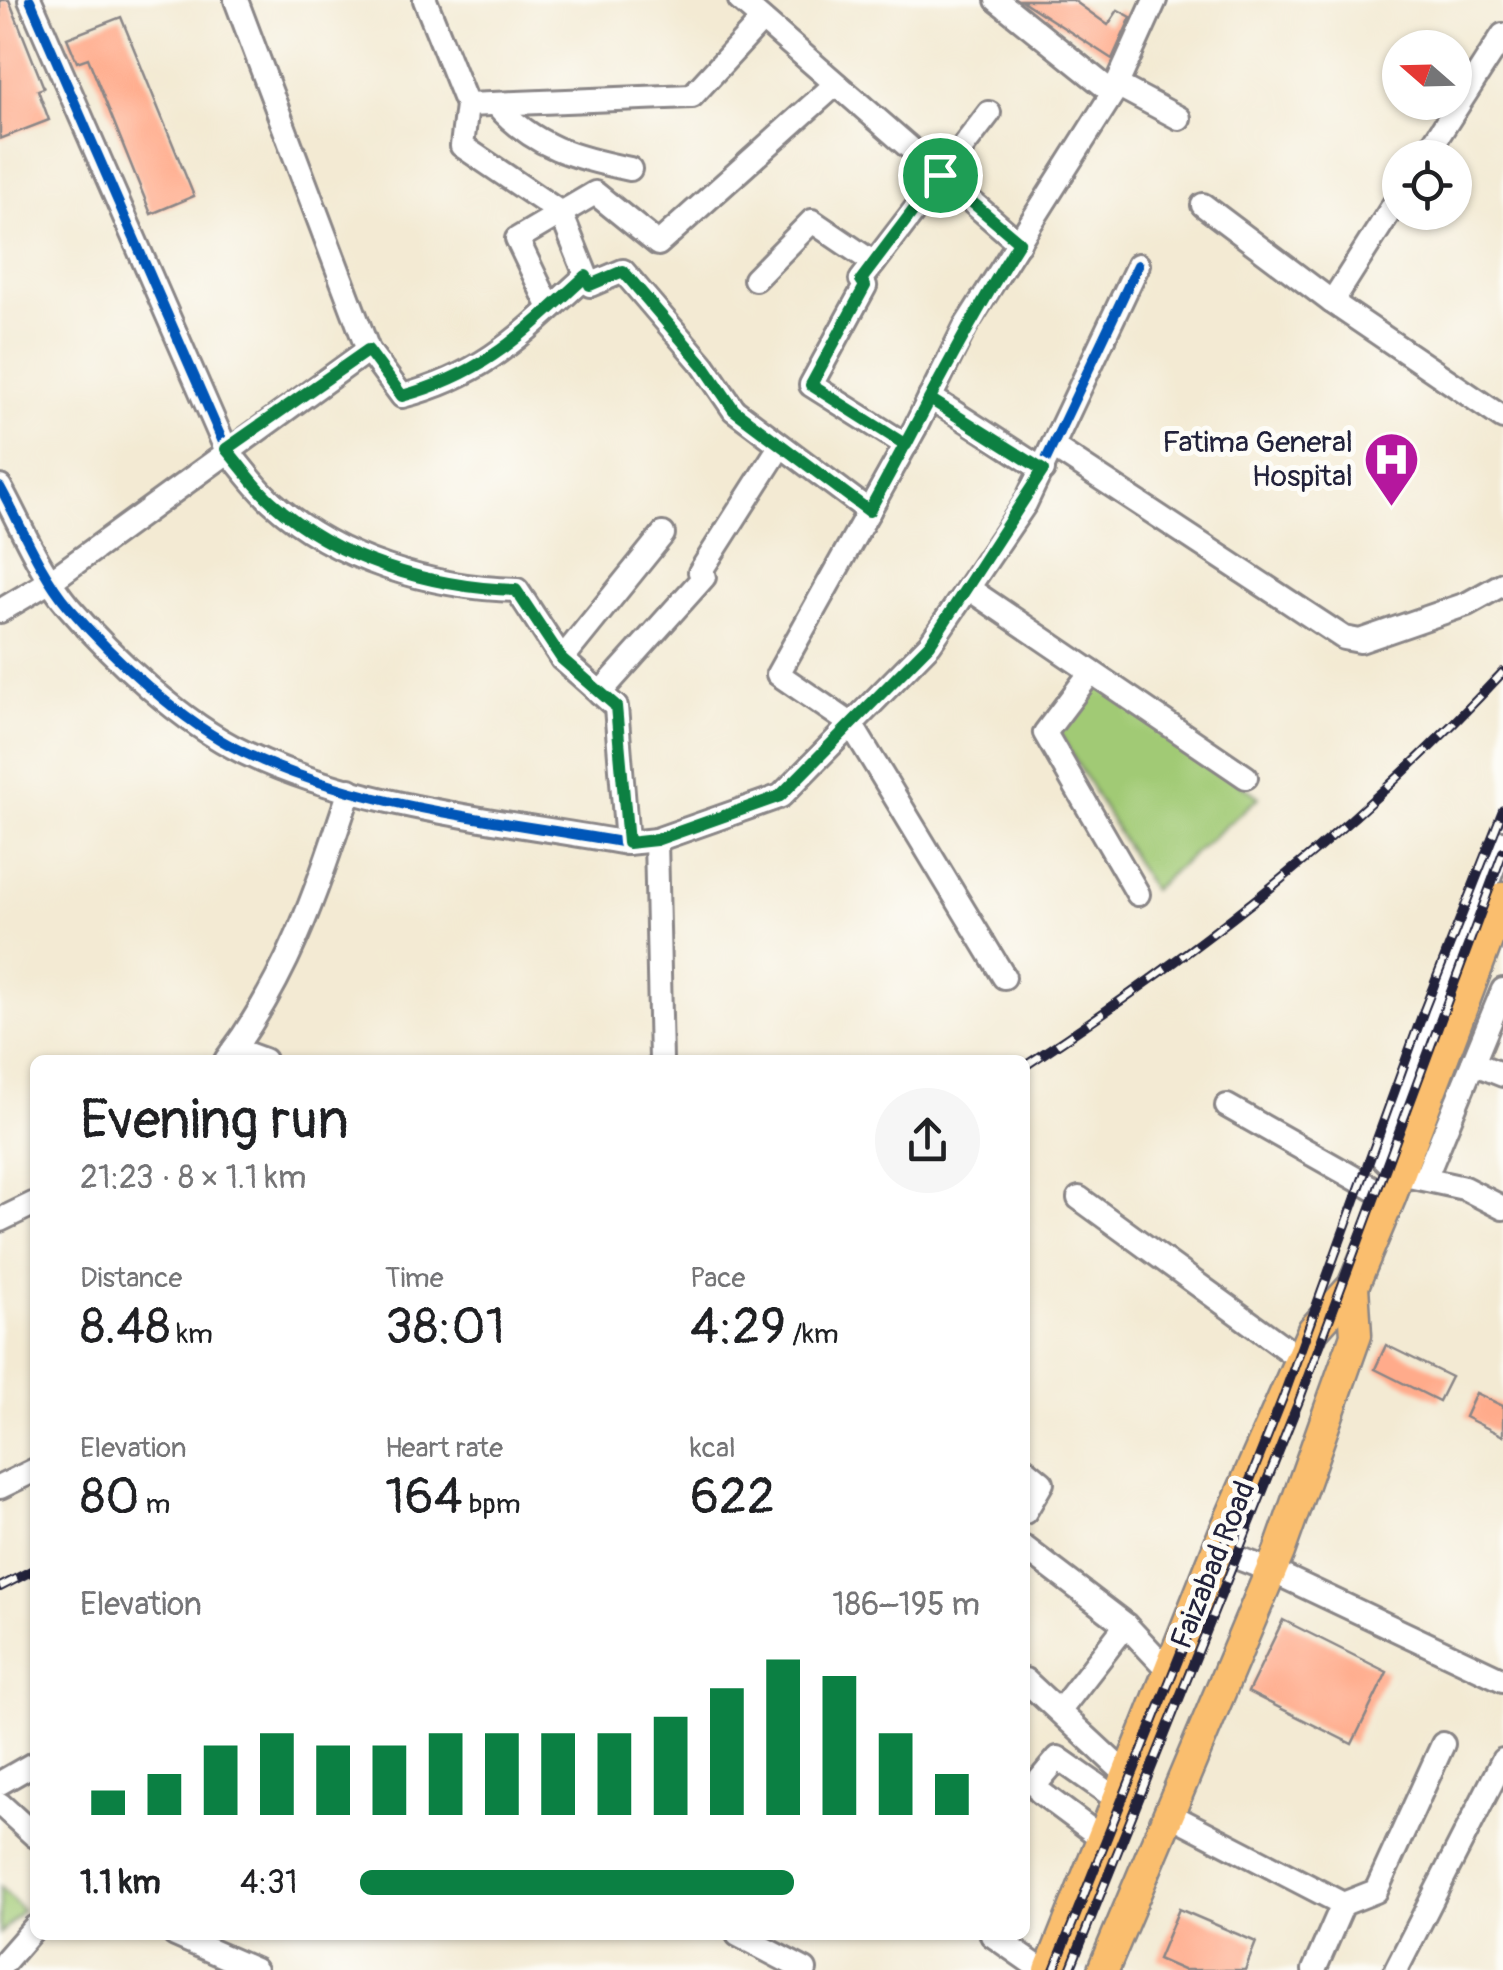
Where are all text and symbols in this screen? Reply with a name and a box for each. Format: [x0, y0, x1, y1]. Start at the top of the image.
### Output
north arrow [1382, 30, 1472, 120]
map controls [1382, 30, 1472, 230]
pin [898, 133, 983, 218]
button: locate [1382, 140, 1472, 230]
icon: arrive [913, 148, 968, 203]
place label: Fatima General Hospital [1162, 424, 1353, 495]
hospital icon: Fatima General Hospital [1362, 429, 1422, 508]
text: Evening run [80, 1086, 349, 1155]
button: share [875, 1088, 980, 1193]
text: 21:23 · 8 × 1.1 km [80, 1158, 306, 1198]
text: Distance [80, 1261, 182, 1296]
text: Time [385, 1261, 444, 1296]
text: Pace [690, 1261, 745, 1296]
text: 8.48 [80, 1296, 170, 1359]
text: 38:01 [385, 1296, 505, 1359]
text: 4:29 [690, 1296, 786, 1359]
text: km [170, 1317, 213, 1352]
text: /km [786, 1317, 839, 1352]
text: Elevation [80, 1431, 187, 1466]
text: Heart rate [385, 1431, 503, 1466]
text: kcal [690, 1431, 736, 1466]
text: 80 [80, 1466, 139, 1529]
text: 164 [385, 1466, 463, 1529]
text: 622 [690, 1466, 775, 1529]
street label: Faizabad Road [1163, 1476, 1263, 1654]
text: m [139, 1487, 170, 1522]
text: bpm [463, 1487, 521, 1522]
text: Elevation [80, 1585, 202, 1625]
text: 186–195 m [832, 1585, 980, 1625]
text: 1.1 km [80, 1863, 161, 1903]
text: 4:31 [240, 1863, 297, 1903]

